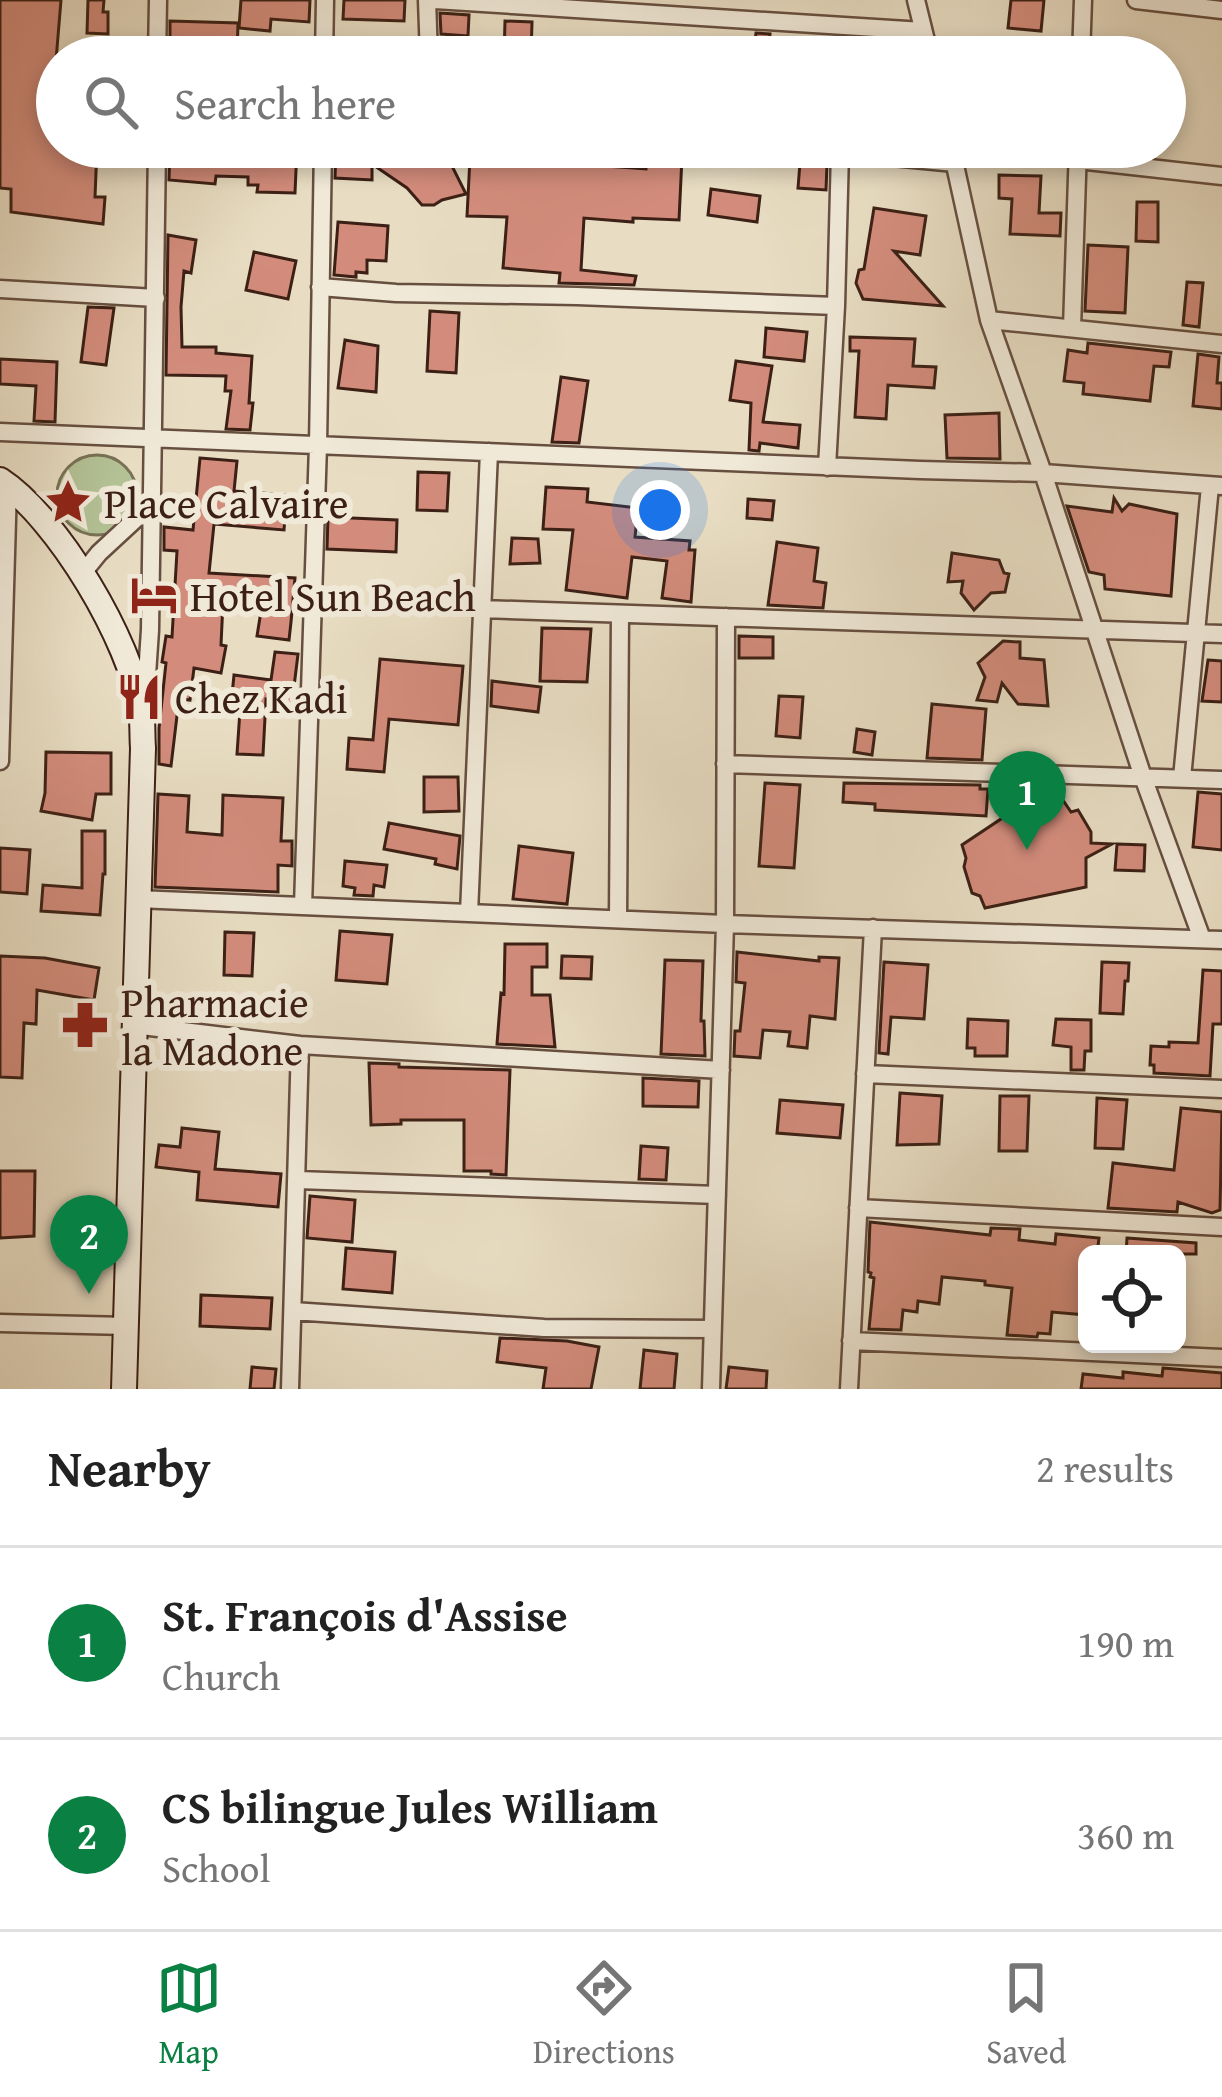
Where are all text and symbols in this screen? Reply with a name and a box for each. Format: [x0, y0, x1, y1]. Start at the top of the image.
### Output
search box [36, 36, 1186, 168]
icon: search [78, 69, 144, 135]
text: Search here [174, 70, 396, 135]
place label: Place Calvaire [104, 472, 348, 533]
place icon: Place Calvaire [43, 477, 93, 527]
your location [630, 480, 690, 540]
place label: Hotel Sun Beach [190, 565, 476, 626]
hotel icon: Hotel Sun Beach [129, 570, 179, 620]
place label: Chez Kadi [175, 667, 348, 728]
restaurant icon: Chez Kadi [114, 672, 164, 722]
pin: 1 [988, 751, 1066, 850]
place label: Pharmacie la Madone [121, 971, 309, 1080]
pharmacy icon: Pharmacie la Madone [60, 1000, 110, 1050]
pin: 2 [50, 1195, 128, 1294]
map controls [1078, 1245, 1186, 1353]
button: locate [1078, 1245, 1186, 1353]
text: Nearby [48, 1430, 211, 1505]
text: 2 results [1036, 1439, 1174, 1496]
text: St. François d'Assise [162, 1582, 568, 1647]
text: 1 [77, 1614, 97, 1671]
text: 190 m [1077, 1614, 1174, 1671]
text: Church [162, 1647, 280, 1704]
text: CS bilingue Jules William [162, 1774, 658, 1839]
text: 2 [77, 1806, 97, 1863]
text: 360 m [1077, 1806, 1174, 1863]
text: School [162, 1839, 270, 1896]
tab: Map [156, 1955, 222, 2075]
tab: Directions [533, 1955, 675, 2075]
tab: Saved [986, 1955, 1066, 2075]

